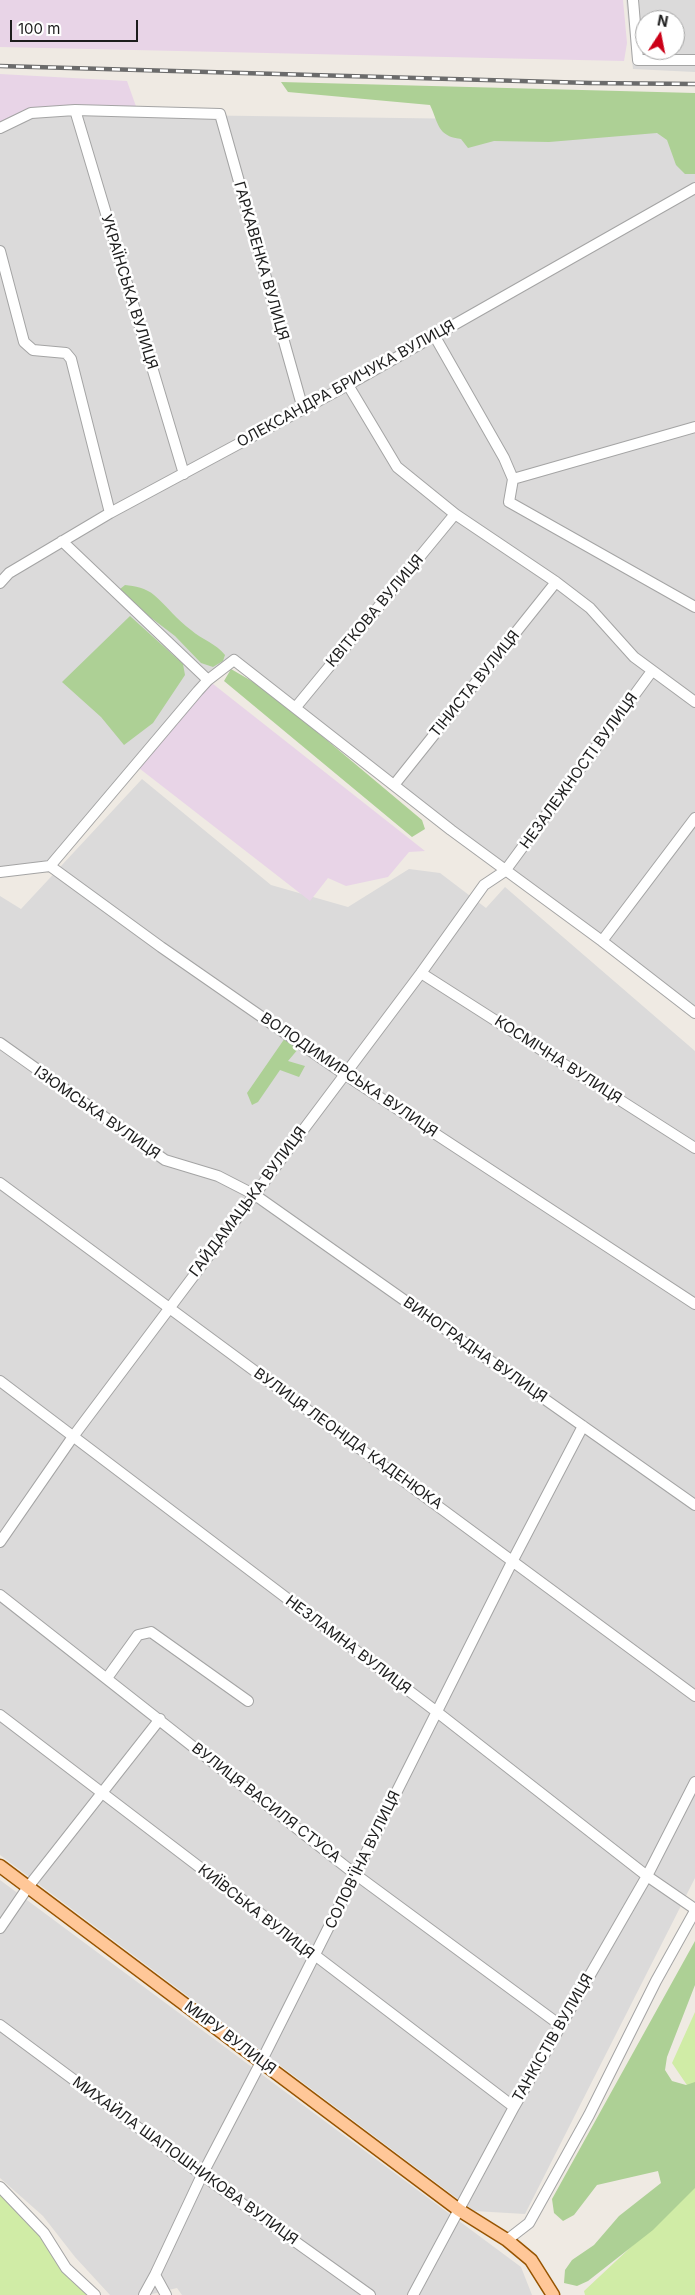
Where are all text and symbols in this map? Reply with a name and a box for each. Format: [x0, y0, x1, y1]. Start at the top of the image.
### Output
scale bar [12, 10, 140, 42]
north arrow [635, 10, 685, 60]
text: N [656, 11, 670, 30]
text: 100 m [18, 19, 60, 38]
street label: ГАРКАВЕНКА ВУЛИЦЯ [230, 179, 292, 343]
street label: УКРАЇНСЬКА ВУЛИЦЯ [97, 212, 161, 372]
street label: ОЛЕКСАНДРА БРИЧУКА ВУЛИЦЯ [234, 316, 458, 452]
street label: КВІТКОВА ВУЛИЦЯ [323, 551, 427, 671]
street label: ТІНИСТА ВУЛИЦЯ [426, 627, 524, 741]
street label: НЕЗАЛЕЖНОСТІ ВУЛИЦЯ [516, 690, 642, 852]
street label: ВОЛОДИМИРСЬКА ВУЛИЦЯ [257, 1009, 441, 1141]
street label: КОСМІЧНА ВУЛИЦЯ [491, 1012, 625, 1108]
street label: ІЗЮМСЬКА ВУЛИЦЯ [31, 1063, 163, 1163]
street label: ГАЙДАМАЦЬКА ВУЛИЦЯ [186, 1124, 310, 1280]
street label: ВИНОГРАДНА ВУЛИЦЯ [400, 1293, 550, 1407]
street label: ВУЛИЦЯ ЛЕОНІДА КАДЕНЮКА [250, 1365, 446, 1513]
street label: НЕЗЛАМНА ВУЛИЦЯ [282, 1592, 414, 1698]
street label: ВУЛИЦЯ ВАСИЛЯ СТУСА [188, 1739, 344, 1867]
street label: СОЛОВ'ЇНА ВУЛИЦЯ [322, 1788, 404, 1932]
street label: КИЇВСЬКА ВУЛИЦЯ [194, 1861, 318, 1963]
street label: ТАНКІСТІВ ВУЛИЦЯ [509, 1971, 597, 2105]
street label: МИРУ ВУЛИЦЯ [181, 1998, 279, 2078]
street label: МИХАЙЛА ШАПОШНИКОВА ВУЛИЦЯ [69, 2073, 301, 2249]

